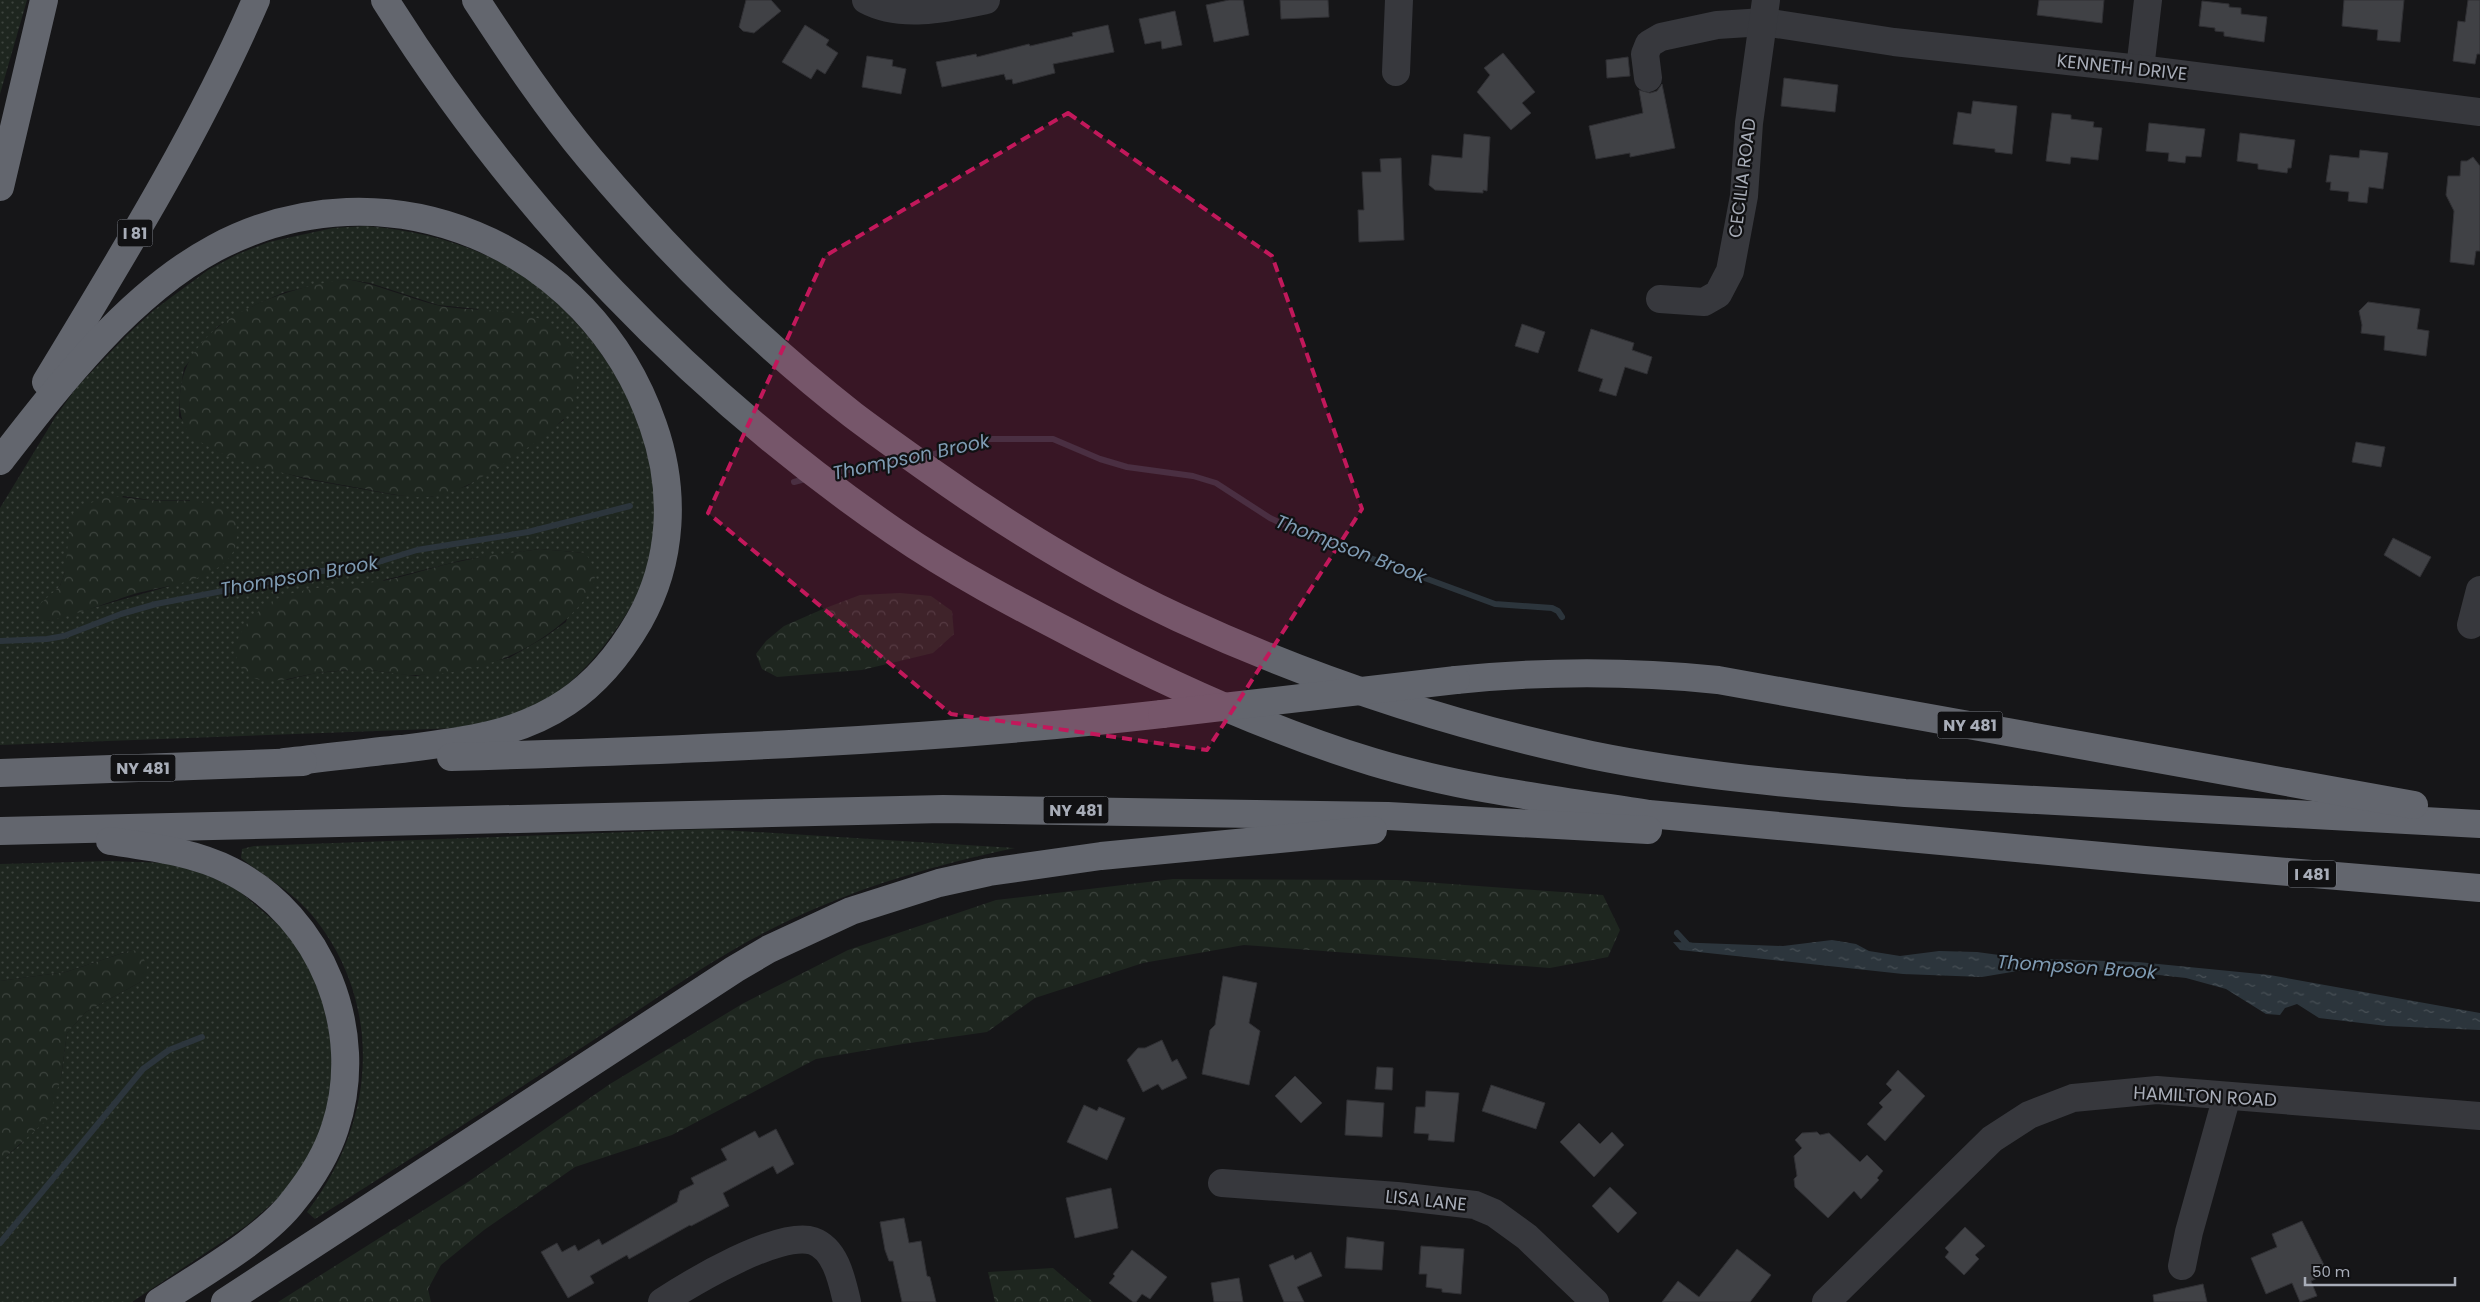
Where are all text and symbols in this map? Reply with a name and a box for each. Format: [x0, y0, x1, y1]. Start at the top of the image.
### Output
street label: KENNETH DRIVE [2056, 48, 2188, 86]
street label: CECILIA ROAD [1722, 117, 1762, 239]
road number: I 81 [118, 220, 152, 247]
water label: Thompson Brook [830, 427, 993, 487]
water label: Thompson Brook [1272, 508, 1432, 591]
water label: Thompson Brook [218, 549, 381, 603]
road number: NY 481 [1938, 712, 2002, 738]
road number: NY 481 [110, 754, 176, 781]
road number: NY 481 [1044, 796, 1108, 824]
road number: I 481 [2288, 861, 2336, 888]
water label: Thompson Brook [1996, 948, 2159, 986]
street label: HAMILTON ROAD [2133, 1080, 2277, 1112]
street label: LISA LANE [1384, 1183, 1468, 1217]
scale bar [2305, 1254, 2455, 1286]
text: 50 m [2312, 1261, 2350, 1282]

